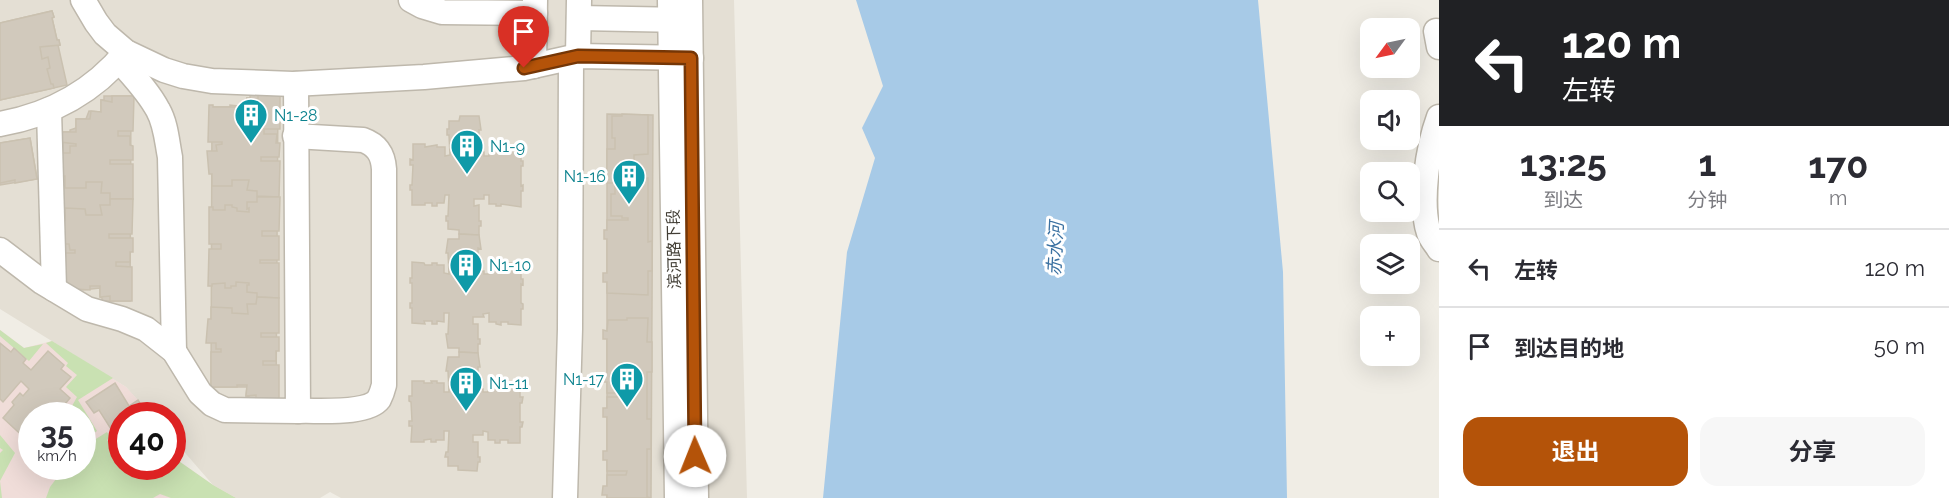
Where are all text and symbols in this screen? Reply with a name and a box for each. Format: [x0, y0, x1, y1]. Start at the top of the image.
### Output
pin [498, 6, 549, 68]
icon: arrive [507, 15, 540, 48]
north arrow [1360, 18, 1420, 78]
map controls [1360, 18, 1420, 366]
text: 120 m [1562, 19, 1681, 68]
icon: left [1463, 24, 1541, 102]
text: 左转 [1562, 75, 1616, 106]
button: sound [1360, 90, 1420, 150]
building icon: N1-28 [233, 97, 269, 144]
place label: N1-28 [274, 106, 318, 125]
building icon: N1-9 [449, 128, 485, 175]
place label: N1-9 [490, 137, 525, 156]
text: 13:25 [1520, 142, 1607, 184]
text: 1 [1699, 142, 1716, 184]
text: 170 [1808, 144, 1868, 186]
building icon: N1-16 [611, 158, 647, 205]
button: search [1360, 162, 1420, 222]
place label: N1-16 [564, 167, 606, 186]
text: m [1829, 186, 1847, 210]
text: 到达 [1543, 188, 1583, 212]
text: 分钟 [1687, 188, 1727, 212]
street label: 滨河路下段 [664, 209, 684, 289]
water label: 赤水河 [1043, 218, 1067, 277]
button: layers [1360, 234, 1420, 294]
building icon: N1-10 [448, 247, 484, 294]
icon: left [1463, 252, 1496, 285]
text: 120 m [1865, 255, 1925, 281]
place label: N1-10 [489, 256, 531, 275]
text: 左转 [1514, 257, 1558, 283]
button: + [1360, 306, 1420, 366]
icon: arrive [1463, 330, 1496, 363]
text: 50 m [1874, 333, 1925, 359]
text: 到达目的地 [1514, 335, 1624, 361]
building icon: N1-17 [609, 361, 645, 408]
building icon: N1-11 [448, 365, 484, 412]
place label: N1-17 [563, 370, 604, 389]
place label: N1-11 [489, 374, 529, 393]
speed limit sign: 40 [108, 402, 186, 480]
text: 35 [40, 416, 74, 451]
button: 退出 [1463, 417, 1688, 486]
button: 分享 [1700, 417, 1925, 486]
position arrow [663, 424, 727, 488]
text: km/h [37, 447, 77, 465]

